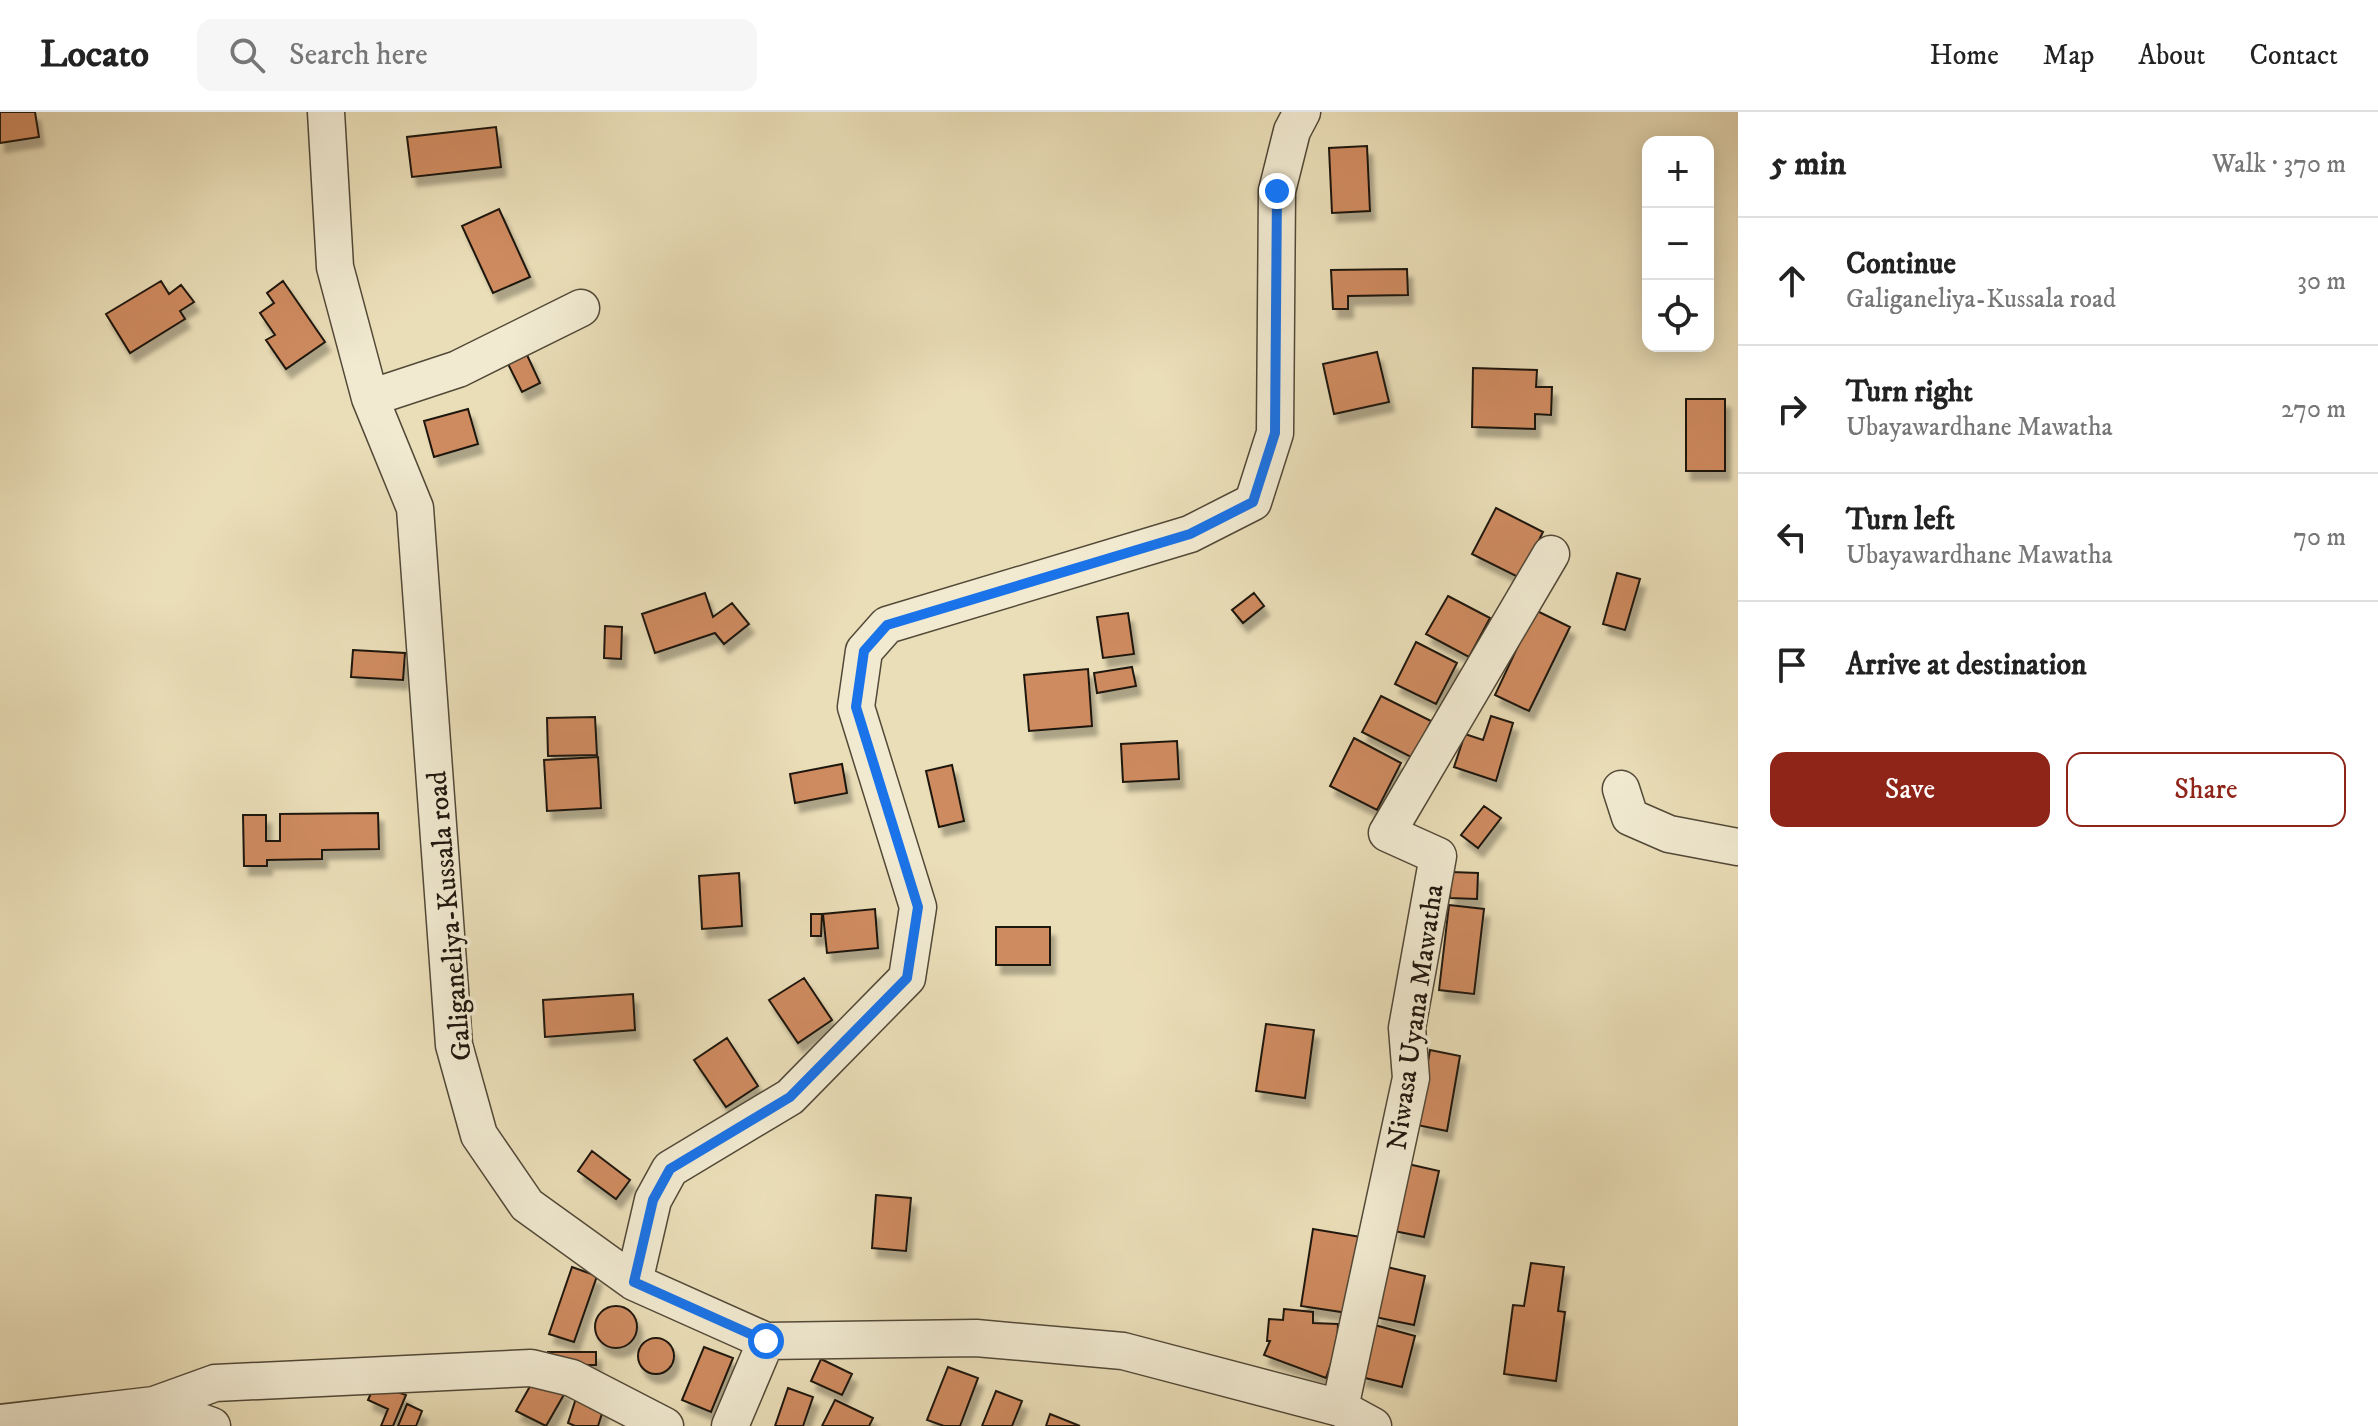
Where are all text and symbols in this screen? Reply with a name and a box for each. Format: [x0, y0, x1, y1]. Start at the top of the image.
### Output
search box [197, 19, 757, 91]
text: Locato [40, 31, 149, 79]
icon: search [225, 33, 269, 77]
text: Search here [289, 37, 428, 74]
text: Home [1930, 38, 1999, 73]
text: Map [2043, 38, 2094, 73]
text: About [2138, 38, 2205, 73]
text: Contact [2249, 38, 2338, 73]
map controls [1642, 136, 1714, 352]
button: + [1642, 136, 1714, 208]
text: 5 min [1770, 143, 1846, 185]
text: Walk · 370 m [2212, 148, 2346, 181]
route end [1259, 173, 1295, 209]
button: − [1642, 208, 1714, 280]
text: Continue [1846, 246, 1956, 283]
icon: ahead [1770, 259, 1814, 303]
text: 30 m [2297, 265, 2346, 298]
button: locate [1642, 280, 1714, 352]
text: Galiganeliya-Kussala road [1846, 283, 2116, 316]
text: Turn right [1846, 374, 1973, 411]
icon: right [1770, 387, 1814, 431]
text: 270 m [2281, 393, 2346, 426]
text: Ubayawardhane Mawatha [1846, 411, 2113, 444]
text: Turn left [1846, 502, 1955, 539]
icon: left [1770, 515, 1814, 559]
text: 70 m [2293, 521, 2346, 554]
text: Ubayawardhane Mawatha [1846, 539, 2113, 572]
icon: arrive [1770, 643, 1814, 687]
text: Arrive at destination [1846, 647, 2087, 684]
button: Save [1770, 752, 2050, 827]
button: Share [2066, 752, 2346, 827]
street label: Galiganeliya-Kussala road [419, 770, 480, 1062]
street label: Niwasa Uyana Mawatha [1379, 882, 1451, 1152]
route start [748, 1323, 784, 1359]

